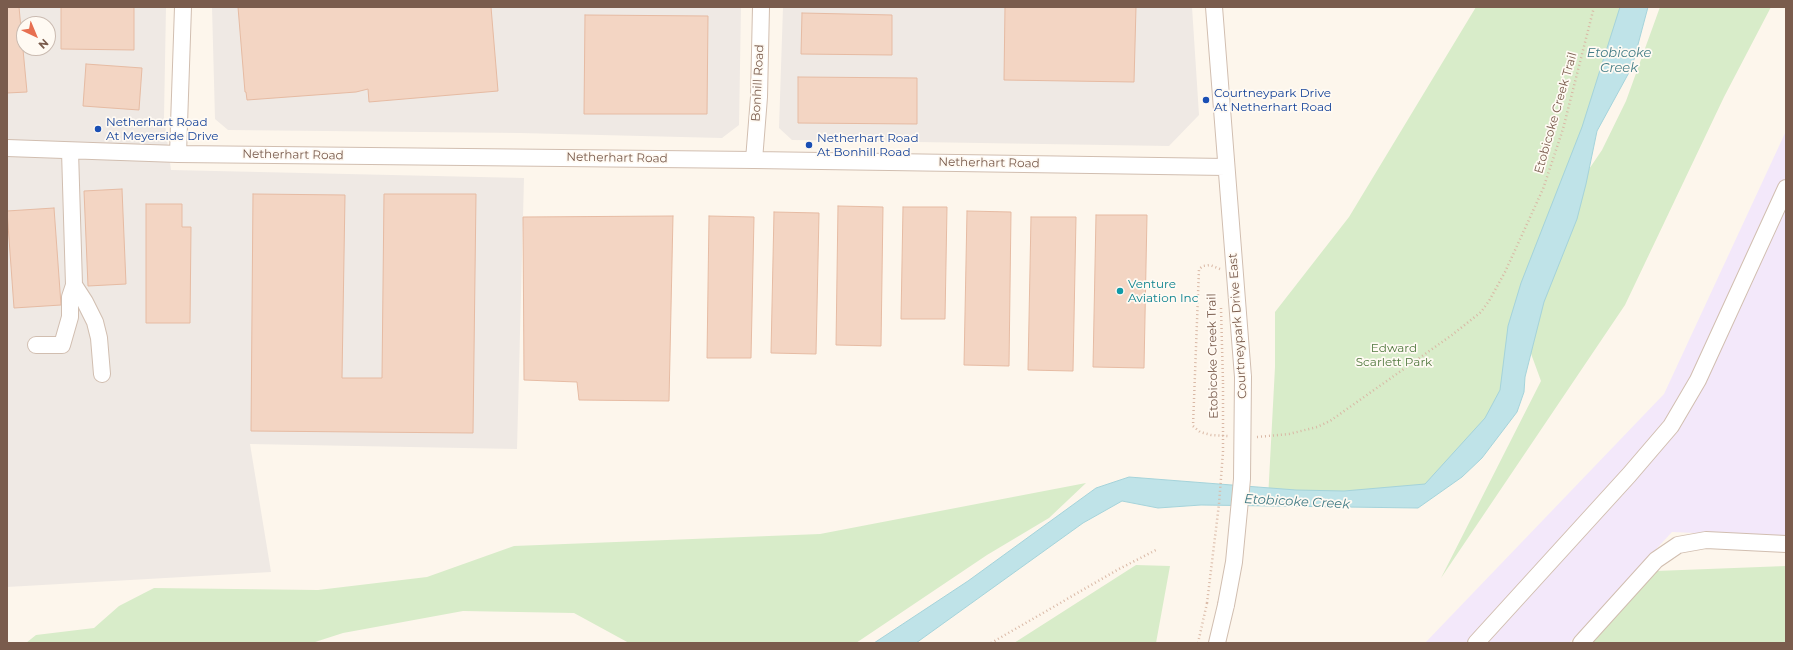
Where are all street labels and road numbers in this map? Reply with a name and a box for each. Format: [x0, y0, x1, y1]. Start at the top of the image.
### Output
street label: Bonhill Road [749, 44, 767, 122]
street label: Etobicoke Creek Trail [1532, 51, 1580, 175]
street label: Netherhart Road [242, 147, 344, 163]
street label: Netherhart Road [566, 150, 668, 166]
street label: Netherhart Road [938, 155, 1040, 171]
street label: Courtneypark Drive East [1226, 253, 1250, 399]
street label: Etobicoke Creek Trail [1205, 293, 1221, 419]

